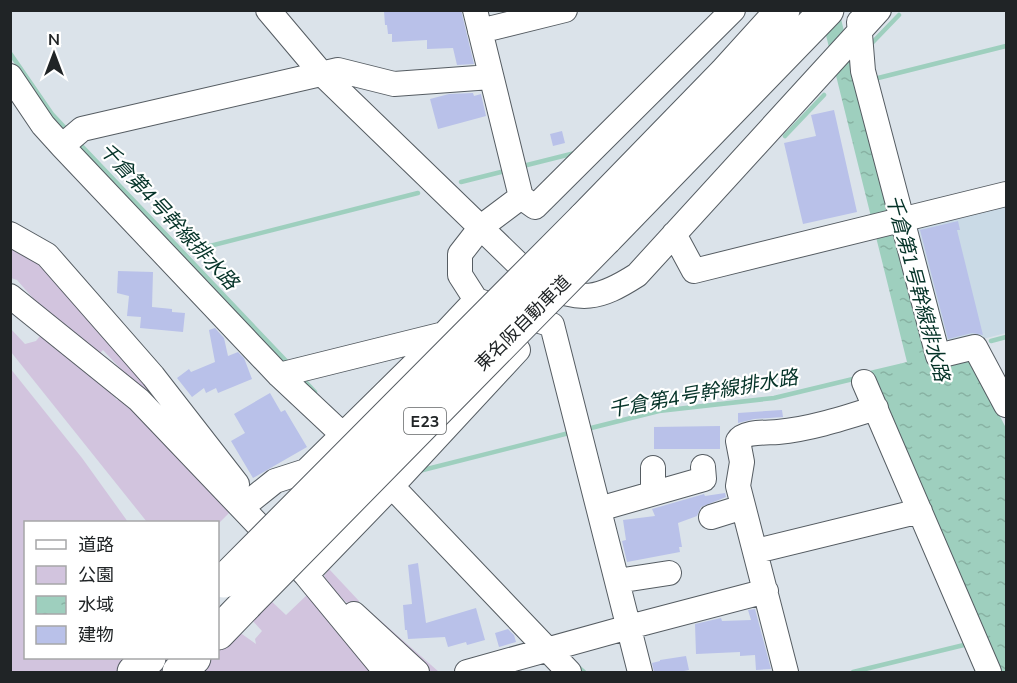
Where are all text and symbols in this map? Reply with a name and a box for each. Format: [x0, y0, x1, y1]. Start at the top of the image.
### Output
north arrow [24, 24, 84, 84]
text: N [48, 29, 60, 51]
water label: 千倉第4号幹線排水路 [93, 137, 245, 297]
water label: 千倉第1号幹線排水路 [880, 192, 956, 386]
street label: 東名阪自動車道 [470, 270, 576, 376]
water label: 千倉第4号幹線排水路 [606, 363, 802, 423]
road number: E23 [404, 408, 446, 434]
legend [24, 521, 219, 659]
text: 道路 [78, 533, 114, 557]
text: 公園 [78, 563, 114, 587]
text: 水域 [78, 593, 114, 617]
text: 建物 [78, 623, 114, 647]

